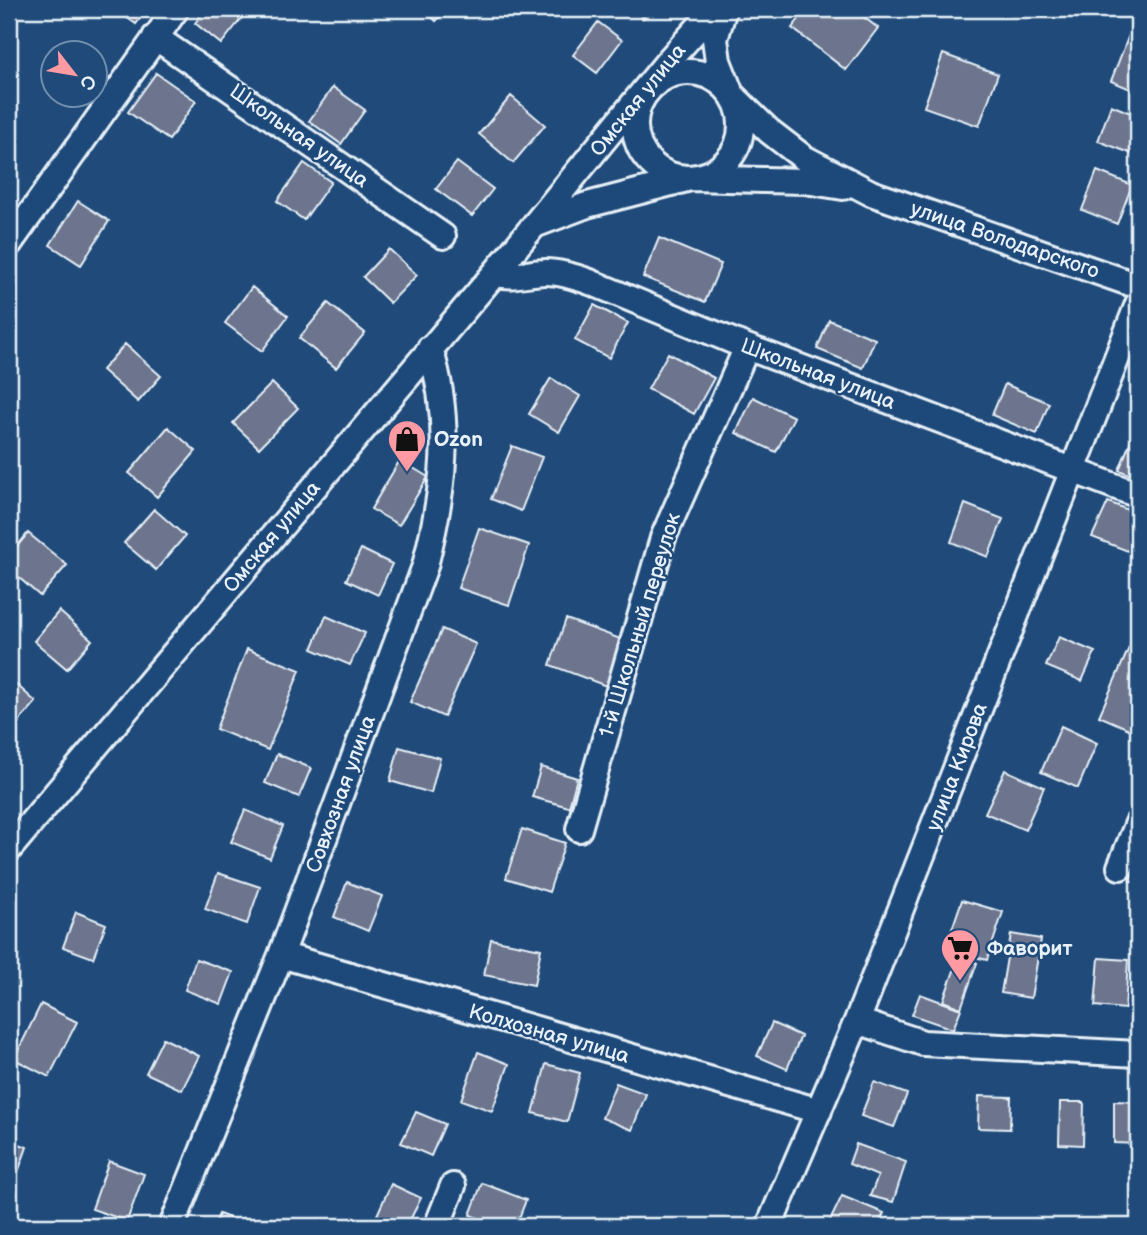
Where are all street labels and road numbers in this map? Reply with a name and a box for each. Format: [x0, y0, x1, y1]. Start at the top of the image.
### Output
street label: Омская улица [585, 38, 691, 161]
street label: Школьная улица [225, 79, 374, 194]
street label: улица Володарского [907, 196, 1103, 284]
street label: Школьная улица [737, 333, 900, 415]
street label: Омская улица [218, 476, 326, 598]
street label: 1-й Школьный переулок [594, 510, 686, 740]
street label: улица Кирова [921, 699, 993, 835]
street label: Совхозная улица [301, 711, 381, 876]
street label: Колхозная улица [466, 999, 633, 1069]

